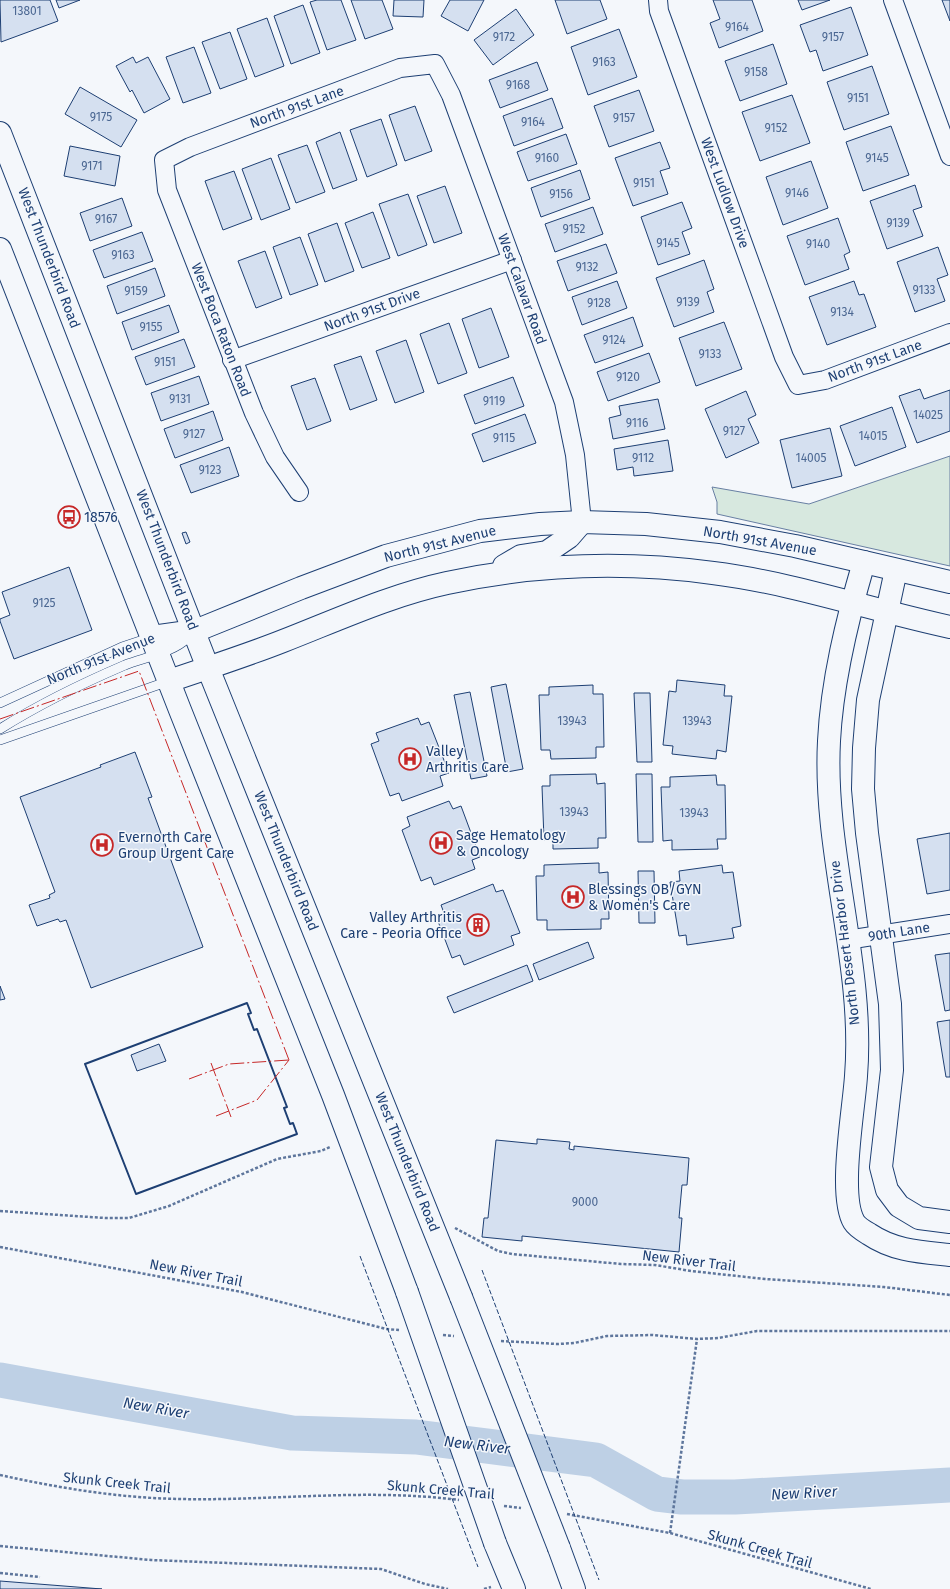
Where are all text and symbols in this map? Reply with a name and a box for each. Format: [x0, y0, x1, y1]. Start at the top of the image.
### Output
house number: 13801 [12, 4, 42, 18]
house number: 9164 [725, 20, 750, 34]
house number: 9172 [493, 30, 515, 44]
house number: 9157 [822, 30, 844, 44]
house number: 9163 [592, 55, 616, 69]
house number: 9158 [744, 65, 768, 79]
house number: 9168 [506, 78, 531, 92]
street label: North 91st Lane [248, 82, 346, 132]
house number: 9151 [847, 91, 869, 105]
house number: 9175 [90, 110, 112, 124]
house number: 9157 [613, 111, 635, 125]
house number: 9164 [521, 115, 546, 129]
house number: 9152 [764, 121, 788, 135]
street label: West Ludlow Drive [697, 135, 753, 251]
house number: 9160 [535, 151, 559, 165]
house number: 9145 [865, 151, 889, 165]
house number: 9171 [81, 159, 103, 173]
house number: 9151 [633, 176, 655, 190]
street label: West Thunderbird Road [14, 185, 84, 331]
house number: 9146 [785, 186, 809, 200]
house number: 9156 [549, 187, 573, 201]
house number: 9167 [95, 212, 117, 226]
house number: 9139 [886, 216, 910, 230]
house number: 9152 [562, 222, 586, 236]
street label: West Calavar Road [494, 231, 550, 347]
house number: 9145 [656, 236, 680, 250]
house number: 9140 [806, 237, 830, 251]
house number: 9163 [111, 248, 135, 262]
house number: 9132 [575, 260, 599, 274]
street label: West Boca Raton Road [188, 261, 254, 399]
house number: 9133 [912, 283, 936, 297]
house number: 9159 [124, 284, 148, 298]
street label: North 91st Drive [321, 285, 423, 335]
house number: 9139 [676, 295, 700, 309]
house number: 9128 [587, 296, 611, 310]
house number: 9134 [830, 305, 854, 319]
house number: 9155 [139, 320, 163, 334]
house number: 9124 [602, 333, 626, 347]
street label: North 91st Lane [826, 336, 924, 386]
house number: 9133 [698, 347, 722, 361]
house number: 9151 [154, 355, 176, 369]
house number: 9120 [616, 370, 640, 384]
house number: 9131 [169, 392, 191, 406]
house number: 9119 [483, 394, 505, 408]
house number: 14025 [913, 408, 943, 422]
house number: 9116 [626, 416, 648, 430]
house number: 9127 [723, 424, 745, 438]
house number: 9127 [183, 427, 205, 441]
house number: 14015 [858, 429, 888, 443]
house number: 9115 [493, 431, 515, 445]
house number: 9112 [632, 451, 654, 465]
house number: 14005 [796, 451, 826, 465]
house number: 9123 [198, 463, 222, 477]
street label: West Thunderbird Road [132, 487, 202, 633]
bus stop icon: 18576 [56, 504, 82, 530]
place label: 18576 [84, 509, 118, 526]
street label: North 91st Avenue [382, 522, 498, 566]
street label: North 91st Avenue [702, 523, 818, 559]
house number: 9125 [32, 596, 56, 610]
street label: North 91st Avenue [44, 630, 158, 688]
house number: 13943 [557, 714, 587, 728]
house number: 13943 [682, 714, 712, 728]
place label: Valley Arthritis Care [426, 743, 509, 776]
hospital icon: Valley Arthritis Care [397, 746, 423, 772]
street label: West Thunderbird Road [250, 789, 322, 933]
house number: 13943 [559, 805, 589, 819]
house number: 13943 [679, 806, 709, 820]
place label: Sage Hematology & Oncology [456, 827, 566, 860]
place label: Evernorth Care Group Urgent Care [118, 829, 234, 862]
hospital icon: Sage Hematology & Oncology [428, 830, 454, 856]
hospital icon: Evernorth Care Group Urgent Care [89, 832, 115, 858]
street label: North Desert Harbor Drive [826, 860, 864, 1026]
place label: Blessings OB/GYN & Women's Care [588, 881, 702, 914]
hospital icon: Blessings OB/GYN & Women's Care [560, 884, 586, 910]
place label: Valley Arthritis Care - Peoria Office [340, 909, 462, 942]
building icon: Valley Arthritis Care - Peoria Office [465, 912, 491, 938]
street label: 90th Lane [867, 919, 931, 945]
street label: West Thunderbird Road [371, 1090, 443, 1234]
house number: 9000 [572, 1195, 598, 1209]
street label: New River Trail [641, 1247, 737, 1275]
street label: New River Trail [148, 1256, 244, 1290]
water label: New River [122, 1393, 191, 1423]
water label: New River [443, 1432, 512, 1458]
street label: Skunk Creek Trail [62, 1469, 172, 1497]
street label: Skunk Creek Trail [386, 1477, 496, 1503]
water label: New River [770, 1482, 839, 1504]
street label: Skunk Creek Trail [706, 1526, 814, 1572]

